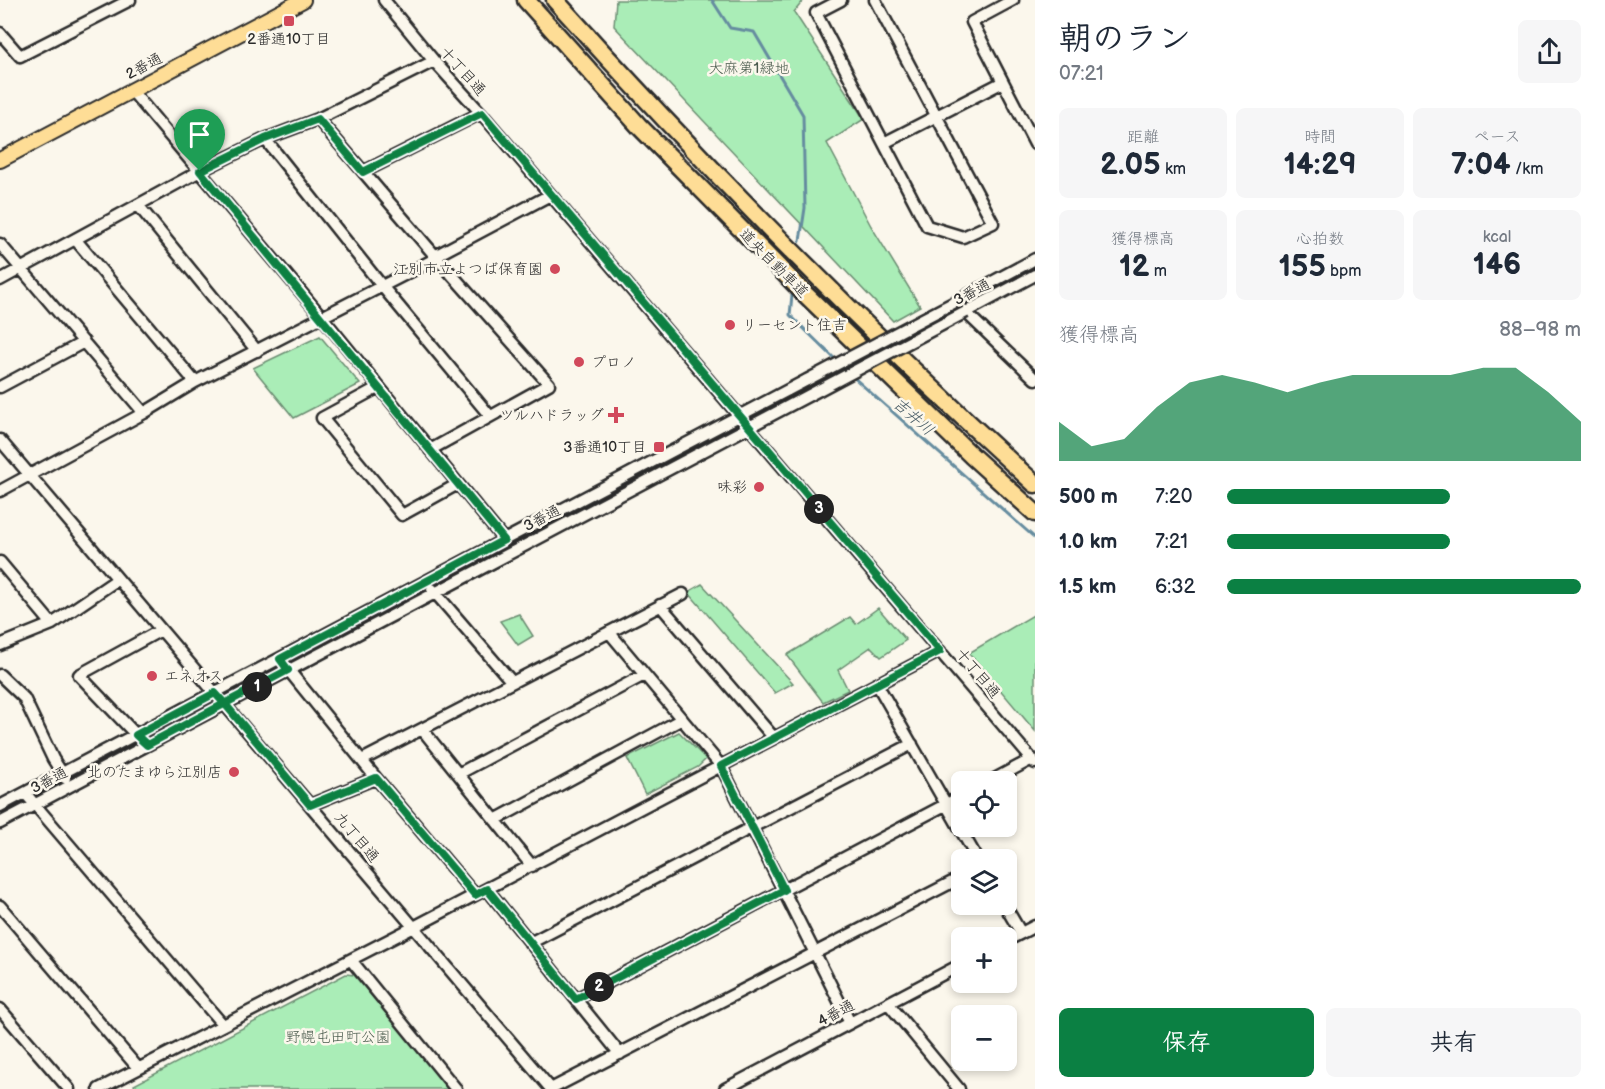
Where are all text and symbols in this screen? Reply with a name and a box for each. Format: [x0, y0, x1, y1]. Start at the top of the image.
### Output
marker: 2番通10丁目 [282, 14, 296, 28]
text: 朝のラン [1059, 19, 1191, 59]
button: share [1518, 20, 1581, 83]
place label: 2番通10丁目 [247, 30, 331, 49]
street label: 十丁目通 [435, 43, 490, 100]
street label: 2番通 [123, 49, 166, 84]
park label: 大麻第1緑地 [709, 59, 789, 78]
text: 07:21 [1059, 62, 1104, 86]
pin [174, 109, 225, 171]
icon: arrive [183, 118, 216, 151]
text: 距離 [1127, 128, 1159, 147]
text: 時間 [1304, 128, 1336, 147]
text: ペース [1473, 128, 1521, 147]
text: 2.05 [1100, 147, 1161, 183]
text: 14:29 [1283, 147, 1357, 183]
text: 7:04 [1451, 147, 1511, 183]
text: km [1161, 160, 1186, 179]
text: /km [1511, 160, 1543, 179]
street label: 道央自動車道 [735, 225, 812, 302]
text: kcal [1483, 228, 1511, 247]
text: 獲得標高 [1111, 230, 1175, 249]
text: 心拍数 [1296, 230, 1344, 249]
text: 146 [1473, 247, 1521, 283]
text: 12 [1119, 249, 1150, 285]
text: 155 [1278, 249, 1326, 285]
place label: 江別市立よつば保育園 [393, 260, 543, 279]
marker: 江別市立よつば保育園 [548, 262, 562, 276]
text: m [1150, 262, 1167, 281]
text: bpm [1326, 262, 1362, 281]
street label: 3番通 [950, 275, 994, 310]
place label: リーセント住吉 [742, 316, 847, 335]
marker: リーセント住吉 [723, 318, 737, 332]
text: 88–98 m [1499, 318, 1581, 342]
text: 獲得標高 [1059, 323, 1139, 347]
place label: プロノ [591, 353, 636, 372]
marker: プロノ [572, 355, 586, 369]
water label: 吉井川 [889, 394, 937, 440]
place label: ツルハドラッグ [500, 406, 604, 425]
marker: ツルハドラッグ [609, 408, 623, 422]
place label: 3番通10丁目 [563, 438, 647, 457]
marker: 3番通10丁目 [652, 440, 666, 454]
place label: 味彩 [717, 478, 747, 497]
marker: 味彩 [752, 480, 766, 494]
text: 500 m [1059, 485, 1118, 509]
text: 7:20 [1155, 485, 1192, 509]
pin: 3 [804, 494, 834, 524]
text: 3 [814, 499, 824, 518]
street label: 3番通 [520, 501, 564, 536]
text: 1.0 km [1059, 530, 1117, 554]
text: 7:21 [1155, 530, 1188, 554]
text: 1.5 km [1059, 575, 1116, 599]
text: 6:32 [1155, 575, 1195, 599]
street label: 十丁目通 [951, 644, 1004, 702]
place label: エネオス [164, 667, 223, 686]
marker: エネオス [145, 669, 159, 683]
pin: 1 [242, 672, 272, 702]
text: 1 [254, 677, 260, 696]
street label: 3番通 [27, 763, 71, 798]
place label: 北のたまゆら江別店 [87, 763, 222, 782]
marker: 北のたまゆら江別店 [227, 765, 241, 779]
map controls [951, 771, 1017, 1071]
button: locate [951, 771, 1017, 837]
street label: 九丁目通 [330, 808, 383, 866]
button: layers [951, 849, 1017, 915]
button: + [951, 927, 1017, 993]
pin: 2 [584, 972, 614, 1002]
text: 2 [594, 977, 604, 996]
street label: 4番通 [814, 996, 858, 1031]
button: − [951, 1005, 1017, 1071]
button: 保存 [1059, 1008, 1314, 1077]
button: 共有 [1326, 1008, 1581, 1077]
park label: 野幌屯田町公園 [285, 1028, 391, 1047]

